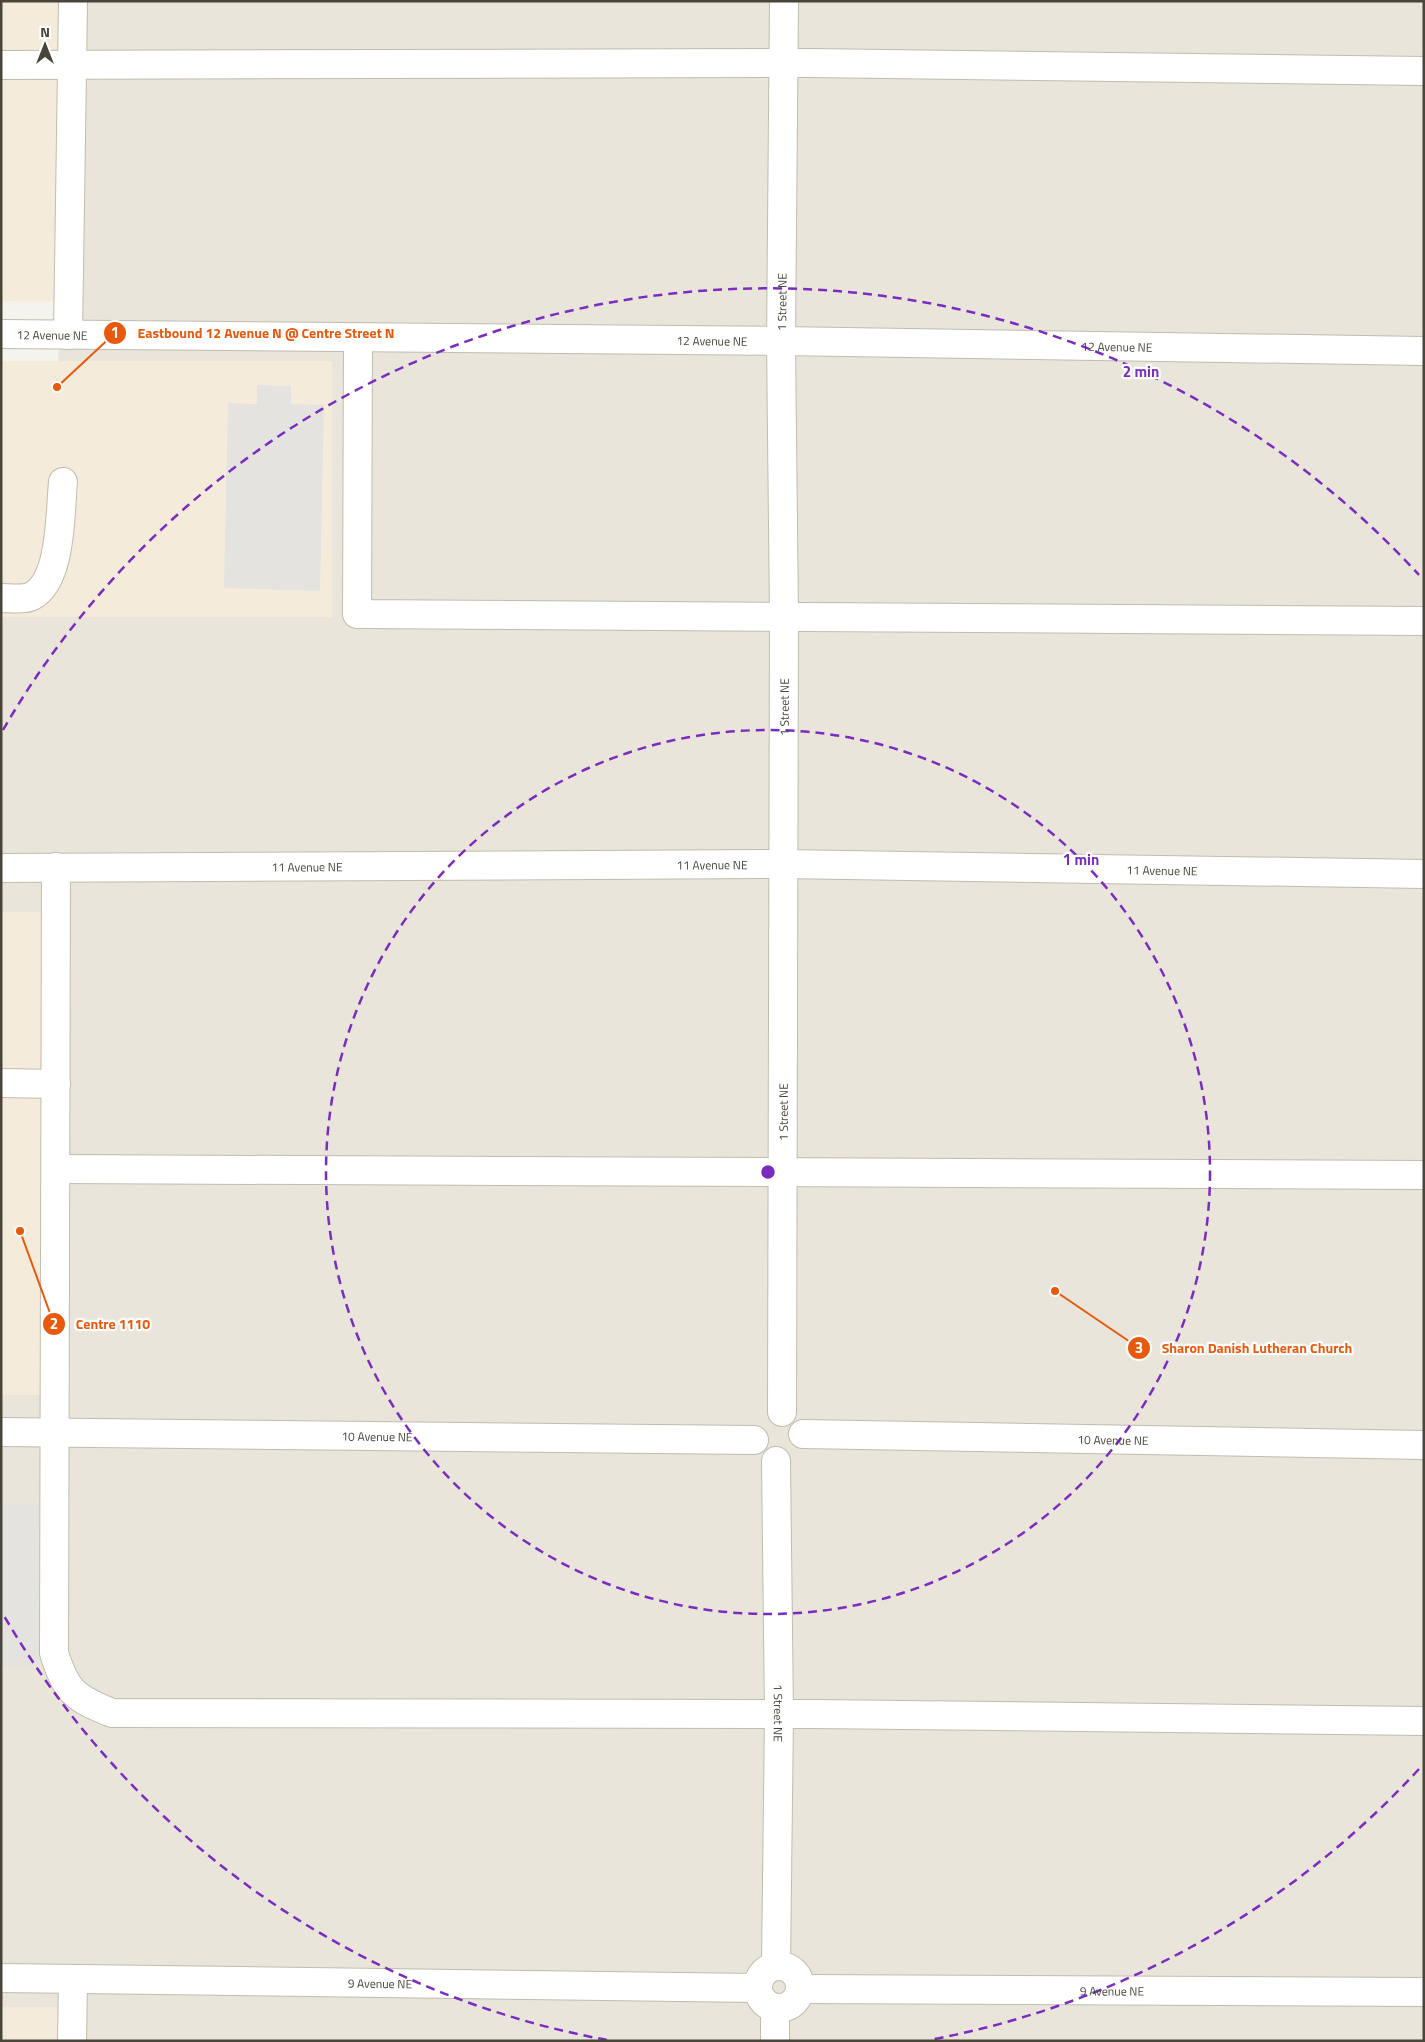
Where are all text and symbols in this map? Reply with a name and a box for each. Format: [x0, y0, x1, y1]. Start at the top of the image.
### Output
north arrow [20, 20, 70, 70]
text: N [40, 21, 50, 42]
street label: 1 Street NE [772, 273, 791, 331]
callout: Eastbound 12 Avenue N @ Centre Street N [102, 319, 404, 348]
text: 1 [111, 321, 119, 344]
text: Eastbound 12 Avenue N @ Centre Street N [137, 322, 395, 343]
street label: 12 Avenue NE [16, 325, 88, 344]
street label: 12 Avenue NE [676, 331, 748, 350]
street label: 12 Avenue NE [1081, 336, 1153, 356]
text: 2 min [1123, 360, 1159, 383]
street label: 1 Street NE [774, 678, 793, 736]
text: 1 min [1063, 848, 1099, 871]
street label: 11 Avenue NE [676, 855, 748, 874]
street label: 11 Avenue NE [271, 857, 343, 876]
street label: 11 Avenue NE [1126, 860, 1198, 880]
street label: 1 Street NE [773, 1083, 792, 1141]
centre of rings [759, 1163, 777, 1181]
callout: Centre 1110 [41, 1309, 160, 1338]
text: 2 [50, 1312, 58, 1335]
text: Centre 1110 [76, 1313, 150, 1334]
callout: Sharon Danish Lutheran Church [1127, 1333, 1362, 1362]
text: 3 [1135, 1336, 1143, 1359]
text: Sharon Danish Lutheran Church [1162, 1337, 1352, 1358]
street label: 10 Avenue NE [341, 1426, 413, 1446]
street label: 10 Avenue NE [1077, 1429, 1149, 1450]
street label: 1 Street NE [769, 1684, 789, 1742]
street label: 9 Avenue NE [348, 1973, 413, 1993]
street label: 9 Avenue NE [1080, 1981, 1145, 2000]

